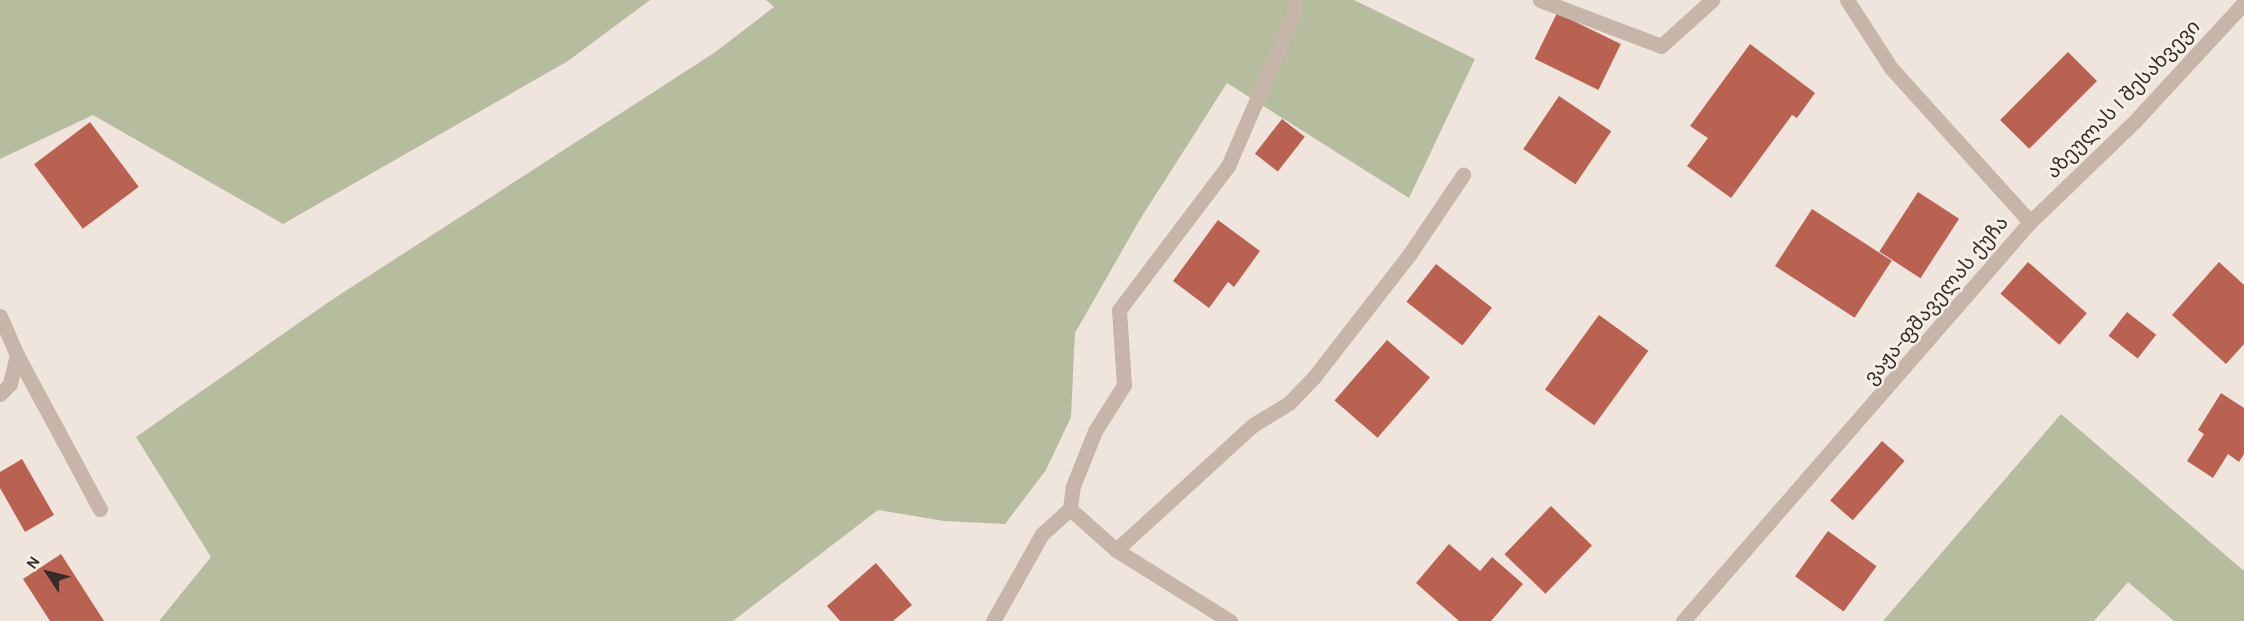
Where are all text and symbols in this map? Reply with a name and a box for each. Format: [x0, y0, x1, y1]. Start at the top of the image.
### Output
street label: აზეულას I შესახვევი [2041, 15, 2205, 183]
street label: ვაჟა-ფშაველას ქუჩა [1859, 211, 2013, 389]
north arrow [18, 543, 78, 603]
text: N [22, 552, 44, 573]

